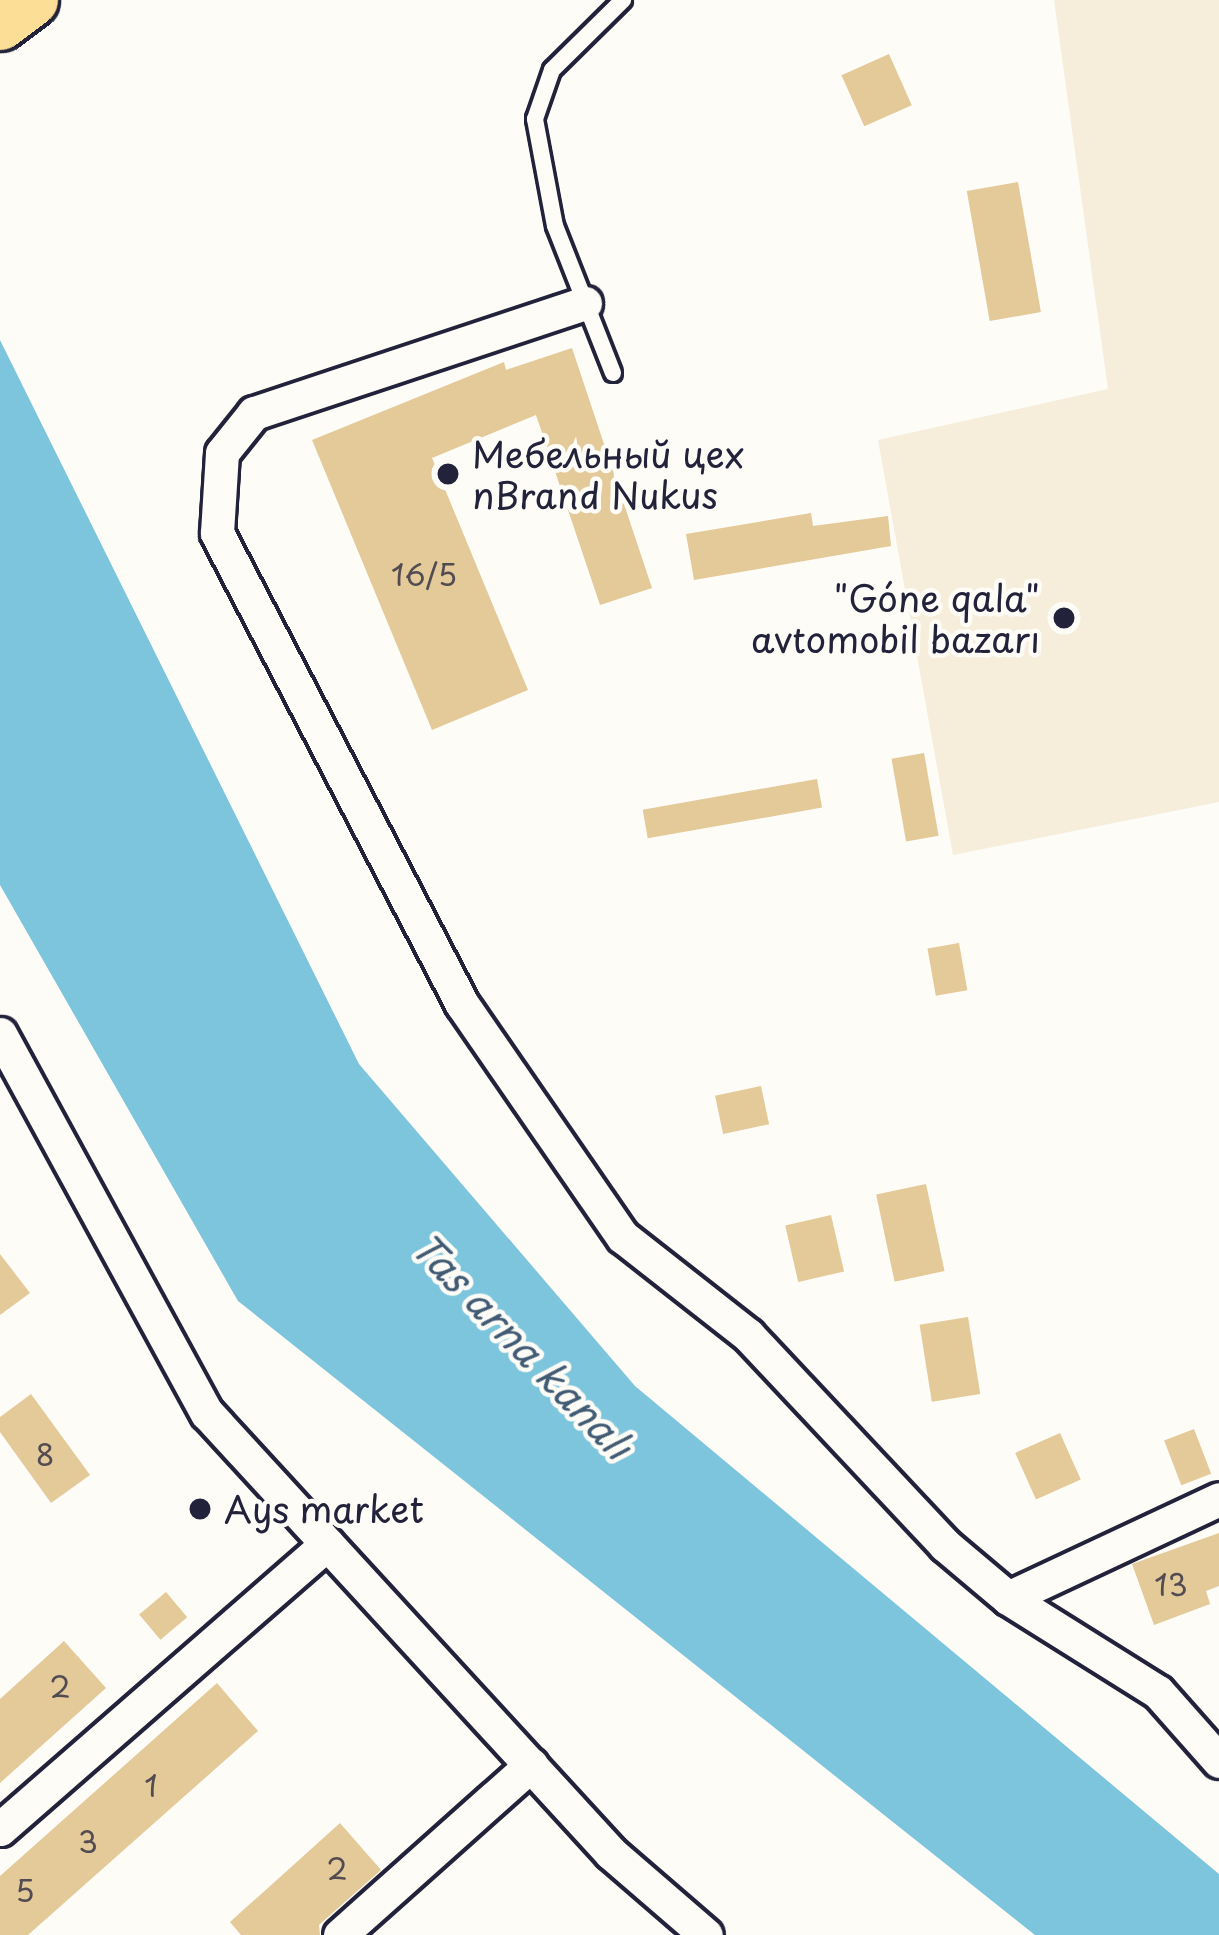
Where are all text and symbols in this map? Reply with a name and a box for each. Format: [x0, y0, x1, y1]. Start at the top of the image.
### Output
place label: Мебельный цех nBrand Nukus [472, 431, 745, 516]
marker: Мебельный цех nBrand Nukus [435, 461, 461, 487]
house number: 16/5 [391, 556, 457, 592]
place label: "Góne qala" avtomobil bazarı [750, 575, 1040, 660]
marker: "Góne qala" avtomobil bazarı [1051, 605, 1077, 631]
water label: Tas arna kanalı [403, 1221, 643, 1469]
house number: 8 [36, 1436, 54, 1472]
place label: Ays market [224, 1487, 426, 1531]
marker: Ays market [187, 1496, 213, 1522]
house number: 13 [1154, 1566, 1188, 1602]
house number: 2 [49, 1668, 71, 1704]
house number: 1 [144, 1767, 158, 1803]
house number: 3 [78, 1823, 98, 1859]
house number: 2 [326, 1850, 348, 1886]
house number: 5 [15, 1872, 35, 1908]

